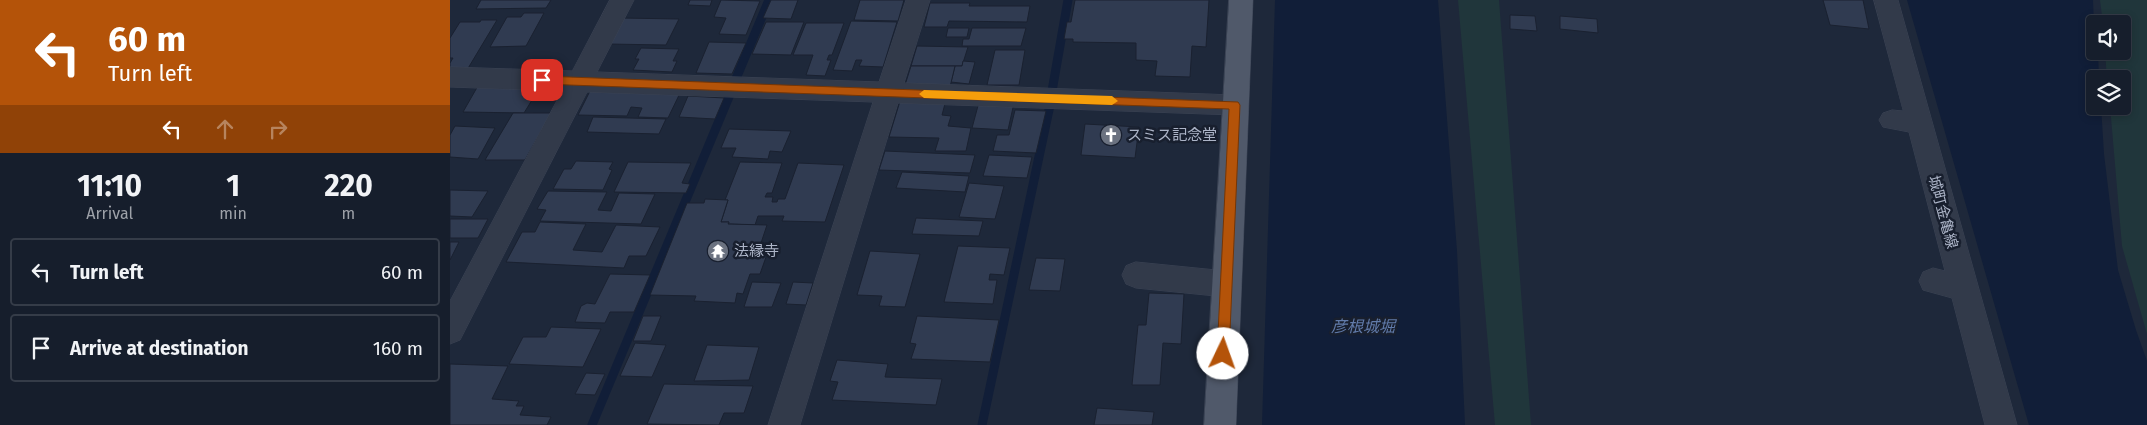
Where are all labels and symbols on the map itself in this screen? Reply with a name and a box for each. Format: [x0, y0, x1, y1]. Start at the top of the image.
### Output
pin [521, 59, 563, 101]
church icon: スミス記念堂 [1099, 123, 1123, 147]
place label: スミス記念堂 [1127, 126, 1217, 144]
street label: 城町金亀線 [1925, 173, 1961, 251]
temple icon: 法縁寺 [706, 239, 730, 263]
place label: 法縁寺 [734, 242, 779, 260]
water label: 彦根城堀 [1331, 317, 1398, 336]
position arrow [1196, 327, 1248, 379]

